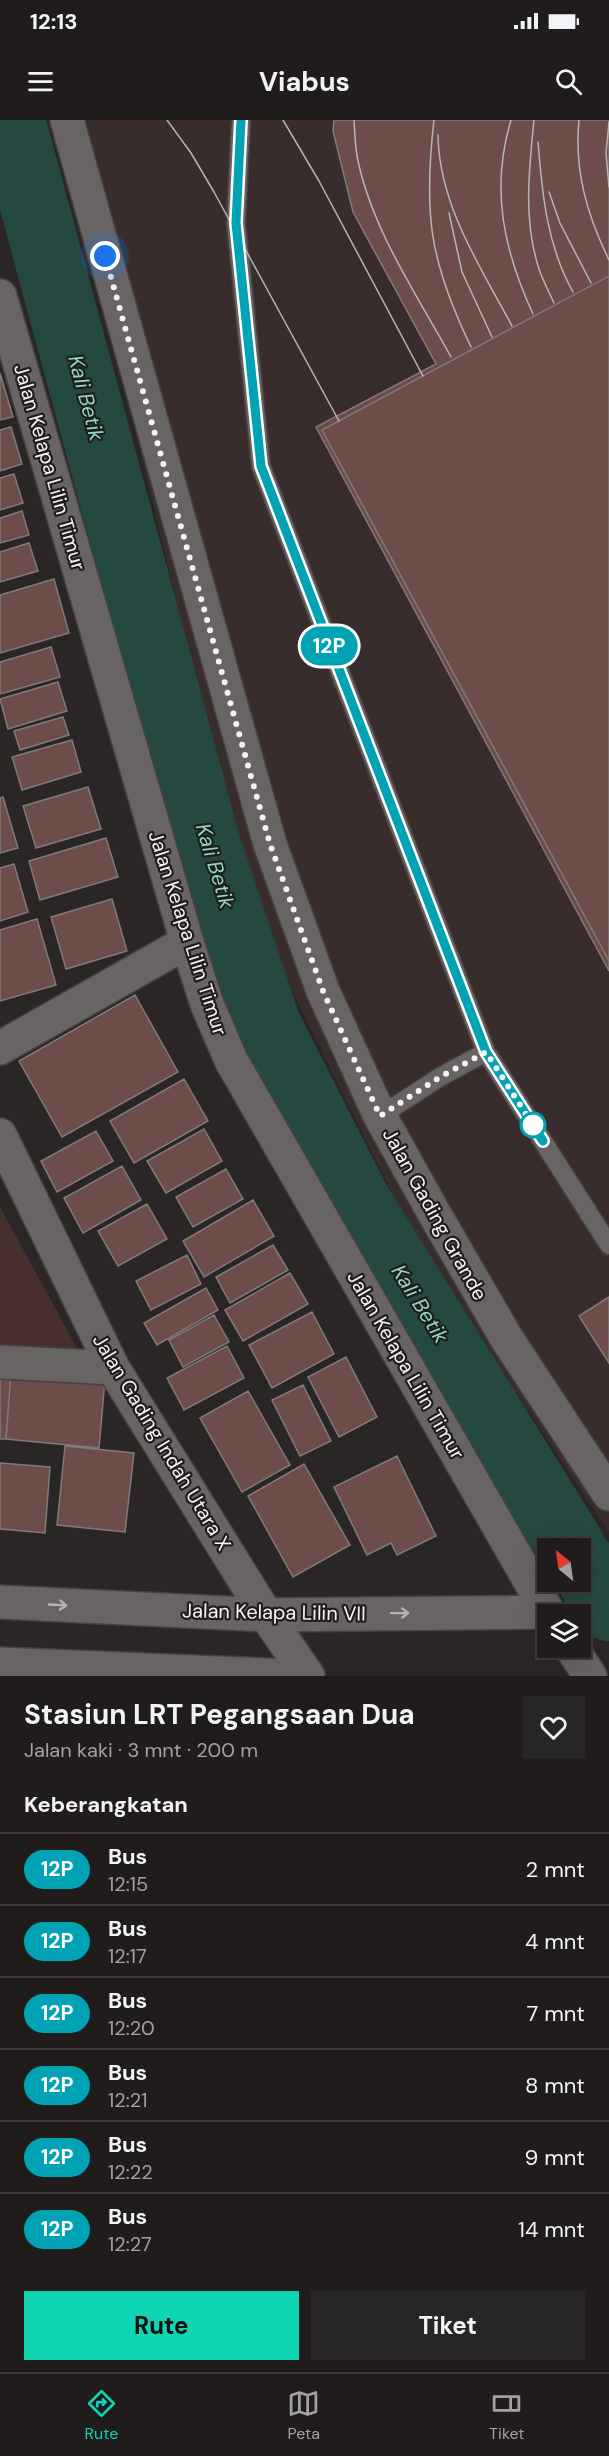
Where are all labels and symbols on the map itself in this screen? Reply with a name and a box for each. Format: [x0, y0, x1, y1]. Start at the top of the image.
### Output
your location [90, 241, 120, 271]
water label: Kali Betik [61, 352, 111, 444]
street label: Jalan Kelapa Lilin Timur [8, 361, 92, 573]
line badge: 12P [294, 626, 364, 666]
water label: Kali Betik [189, 820, 241, 912]
street label: Jalan Kelapa Lilin Timur [143, 827, 233, 1039]
unlabelled marker [520, 1112, 546, 1138]
street label: Jalan Gading Grande [377, 1123, 493, 1305]
water label: Kali Betik [385, 1259, 455, 1349]
street label: Jalan Kelapa Lilin Timur [341, 1266, 471, 1464]
street label: Jalan Gading Indah Utara X [87, 1329, 237, 1555]
north arrow [537, 1538, 591, 1592]
street label: Jalan Kelapa Lilin VII [182, 1597, 366, 1627]
one-way arrow [48, 1599, 68, 1610]
one-way arrow [390, 1608, 410, 1619]

